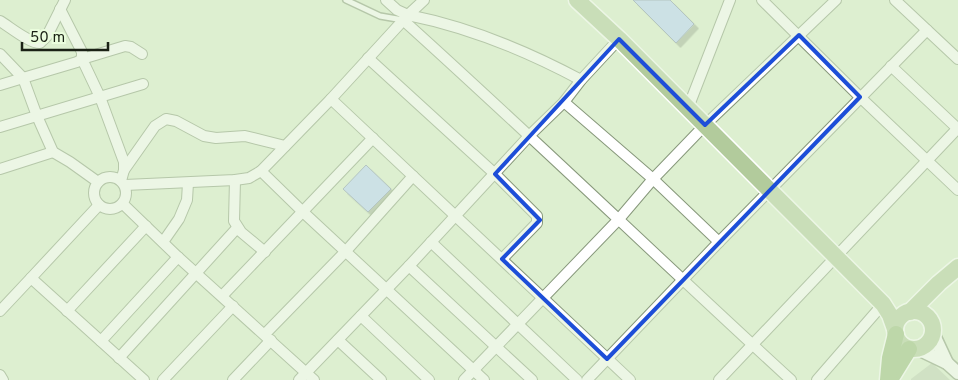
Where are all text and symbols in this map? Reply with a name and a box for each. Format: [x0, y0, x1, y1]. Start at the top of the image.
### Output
scale bar [22, 20, 109, 52]
text: 50 m [30, 29, 65, 48]

